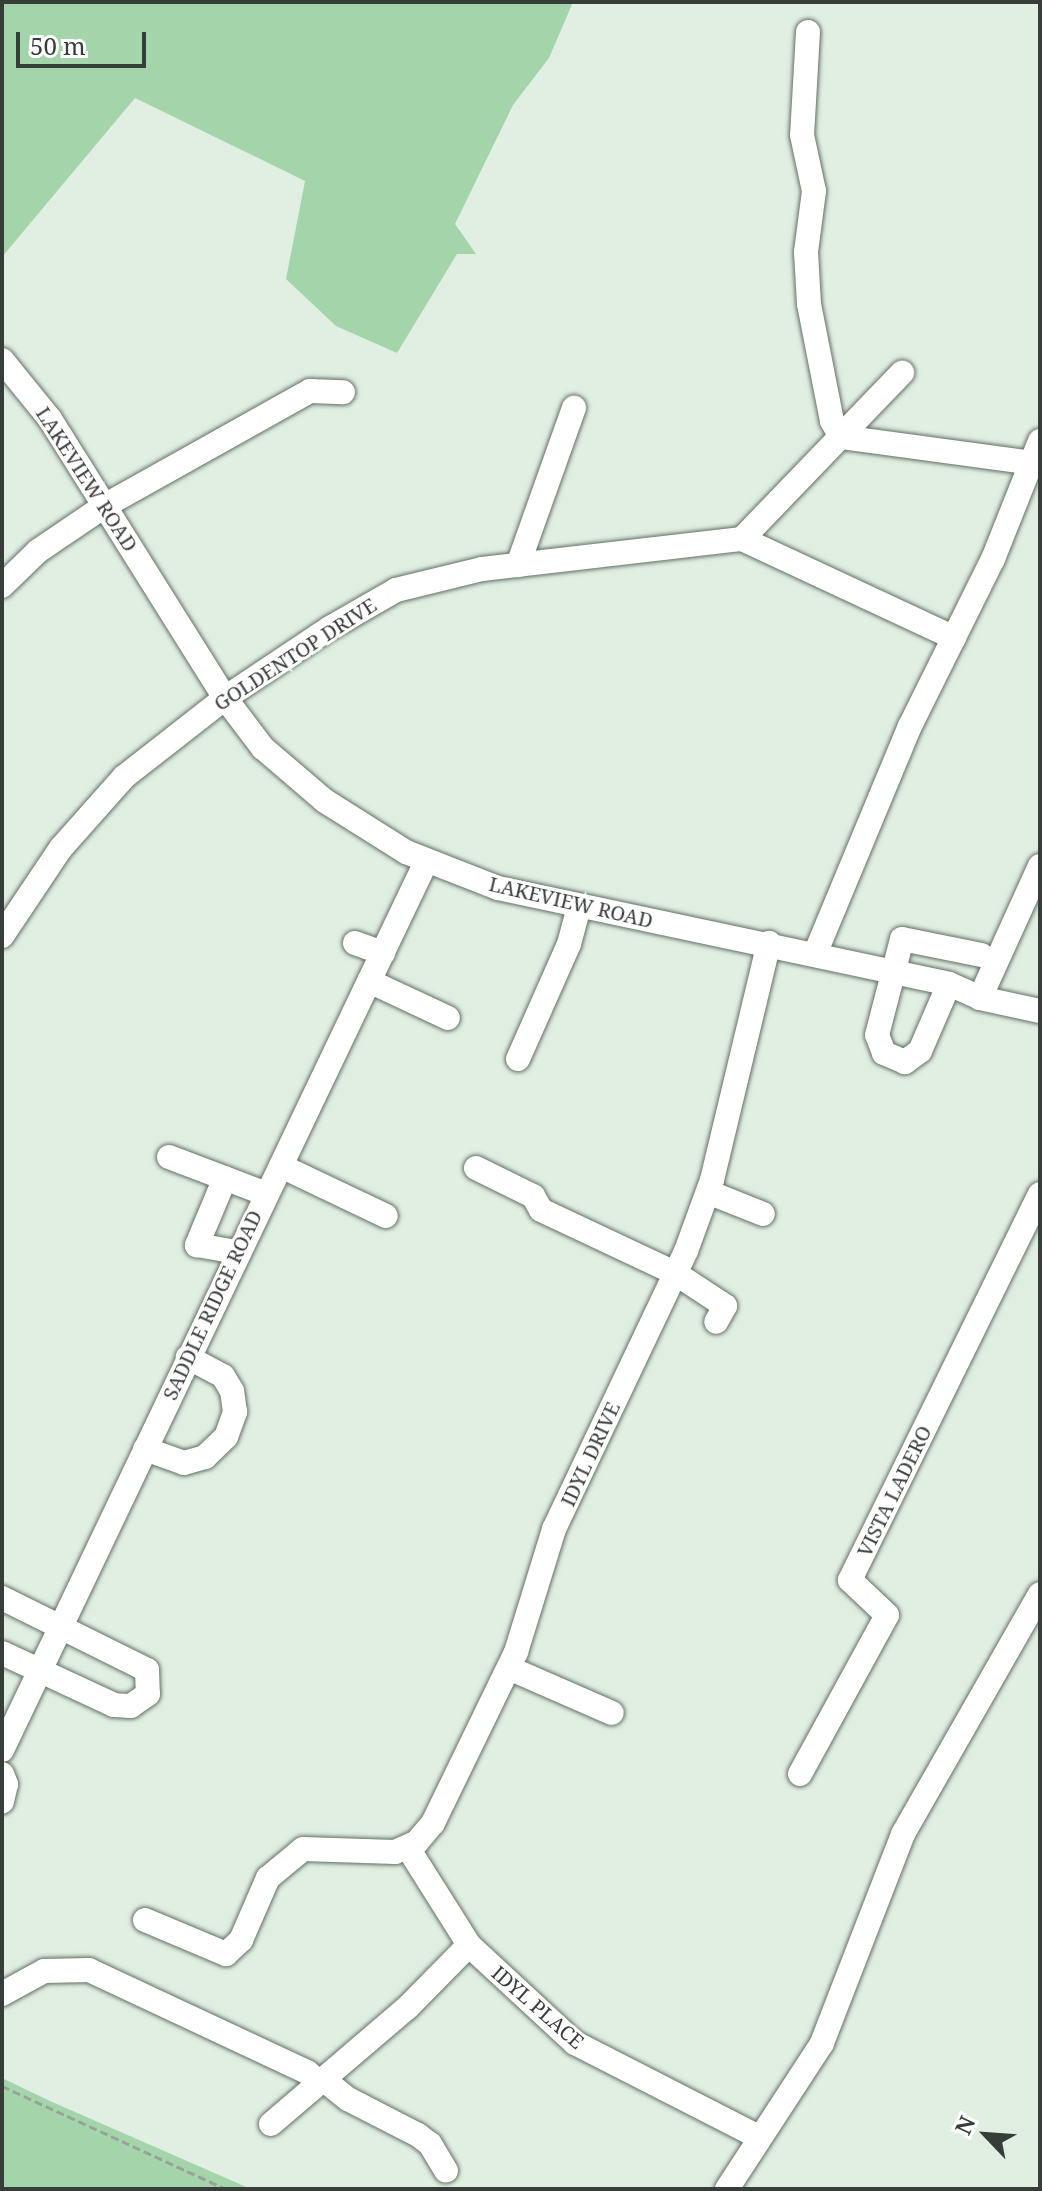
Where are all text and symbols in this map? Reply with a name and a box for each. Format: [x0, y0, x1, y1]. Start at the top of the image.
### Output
scale bar [20, 16, 150, 66]
text: 50 m [30, 29, 86, 62]
street label: LAKEVIEW ROAD [31, 402, 143, 556]
street label: GOLDENTOP DRIVE [209, 593, 381, 715]
street label: LAKEVIEW ROAD [487, 871, 655, 933]
street label: SADDLE RIDGE ROAD [157, 1206, 267, 1404]
street label: IDYL DRIVE [555, 1398, 625, 1510]
street label: VISTA LADERO [852, 1422, 936, 1560]
street label: IDYL PLACE [487, 1960, 589, 2054]
north arrow [946, 2095, 1026, 2175]
text: N [947, 2111, 982, 2139]

